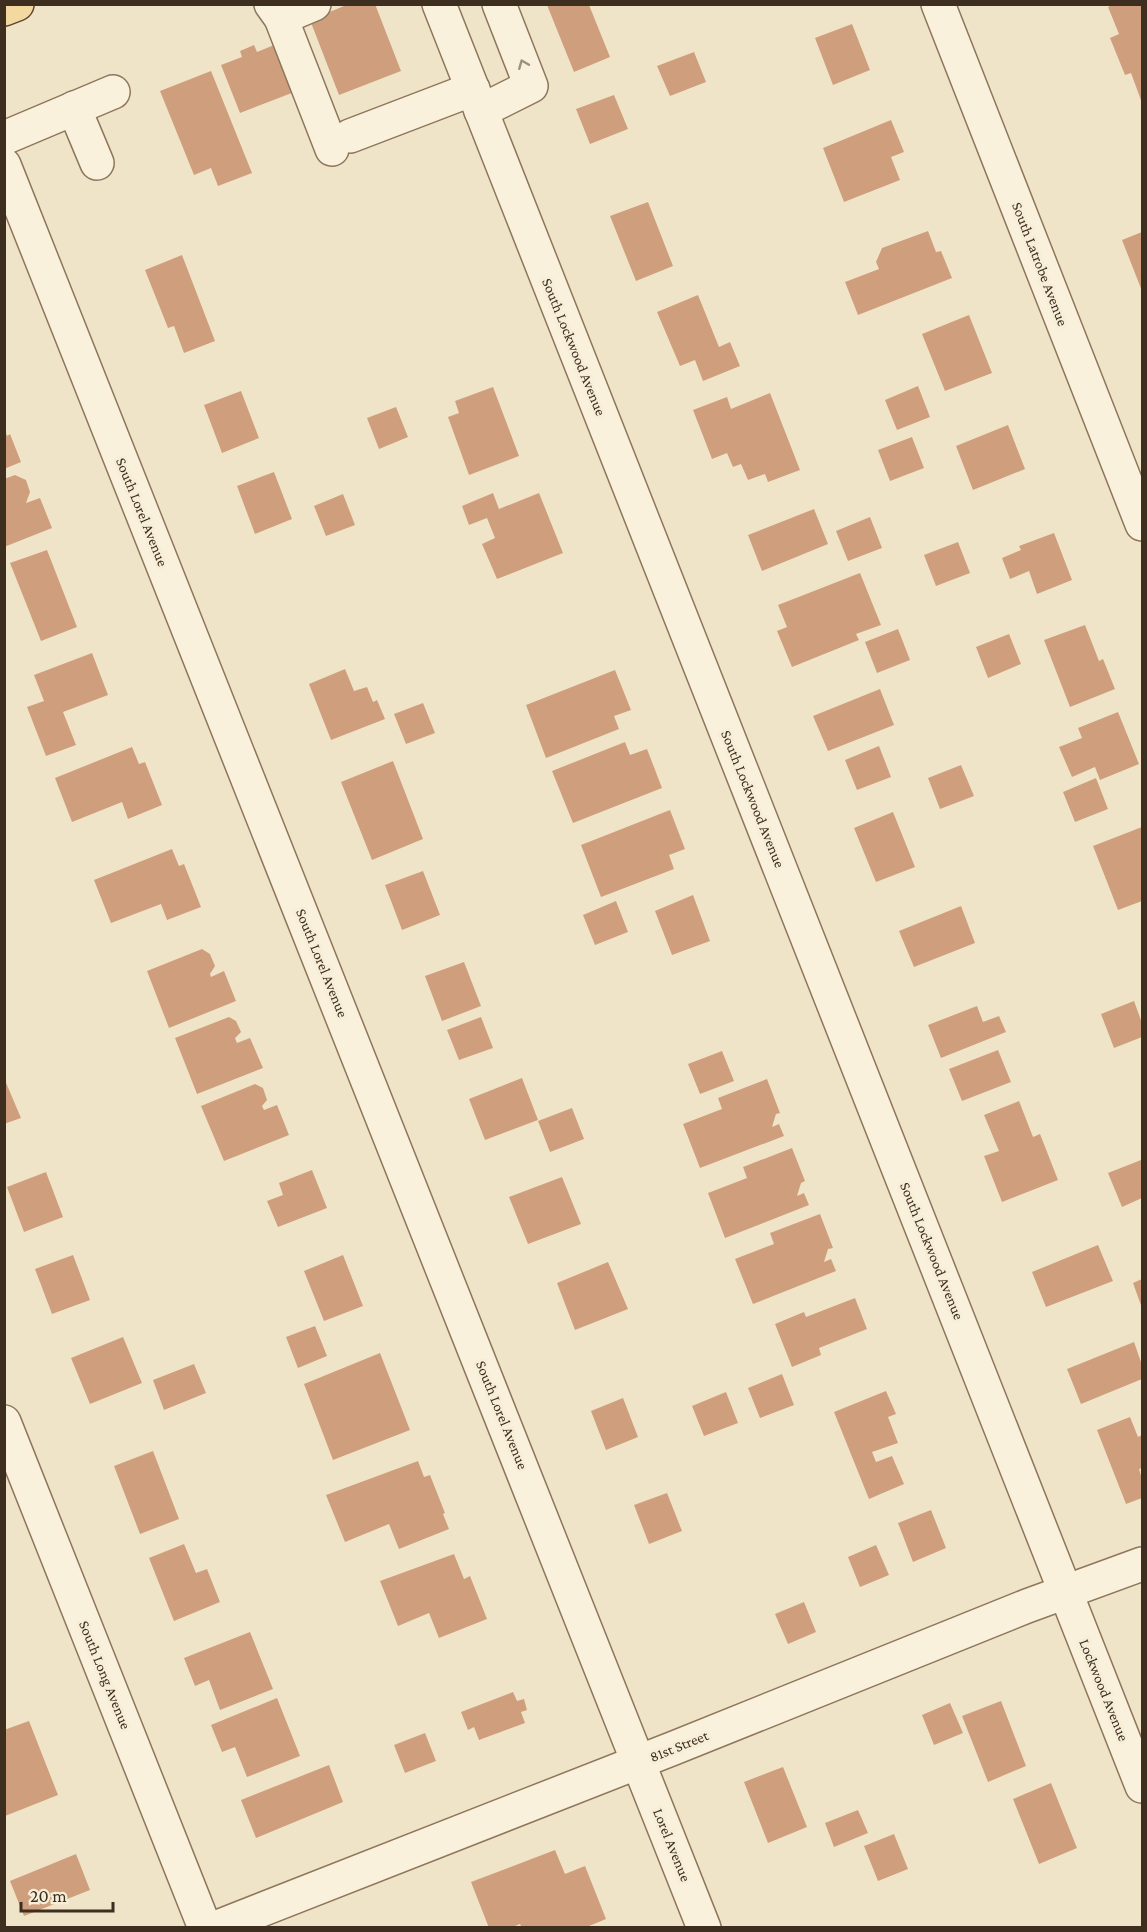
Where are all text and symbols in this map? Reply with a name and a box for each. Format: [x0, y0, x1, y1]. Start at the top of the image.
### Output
one-way arrow [518, 60, 530, 71]
street label: South Latrobe Avenue [1009, 200, 1071, 329]
street label: South Lockwood Avenue [539, 276, 609, 418]
street label: South Lorel Avenue [113, 455, 171, 569]
street label: South Lockwood Avenue [718, 728, 788, 870]
street label: South Lorel Avenue [293, 906, 351, 1020]
street label: South Lockwood Avenue [897, 1180, 967, 1322]
street label: South Lorel Avenue [473, 1358, 531, 1472]
street label: South Long Avenue [75, 1618, 134, 1732]
street label: Lockwood Avenue [1076, 1637, 1132, 1744]
street label: 81st Street [647, 1727, 712, 1765]
street label: Lorel Avenue [650, 1806, 694, 1884]
scale bar [21, 1875, 112, 1913]
text: 20 m [30, 1886, 67, 1906]

